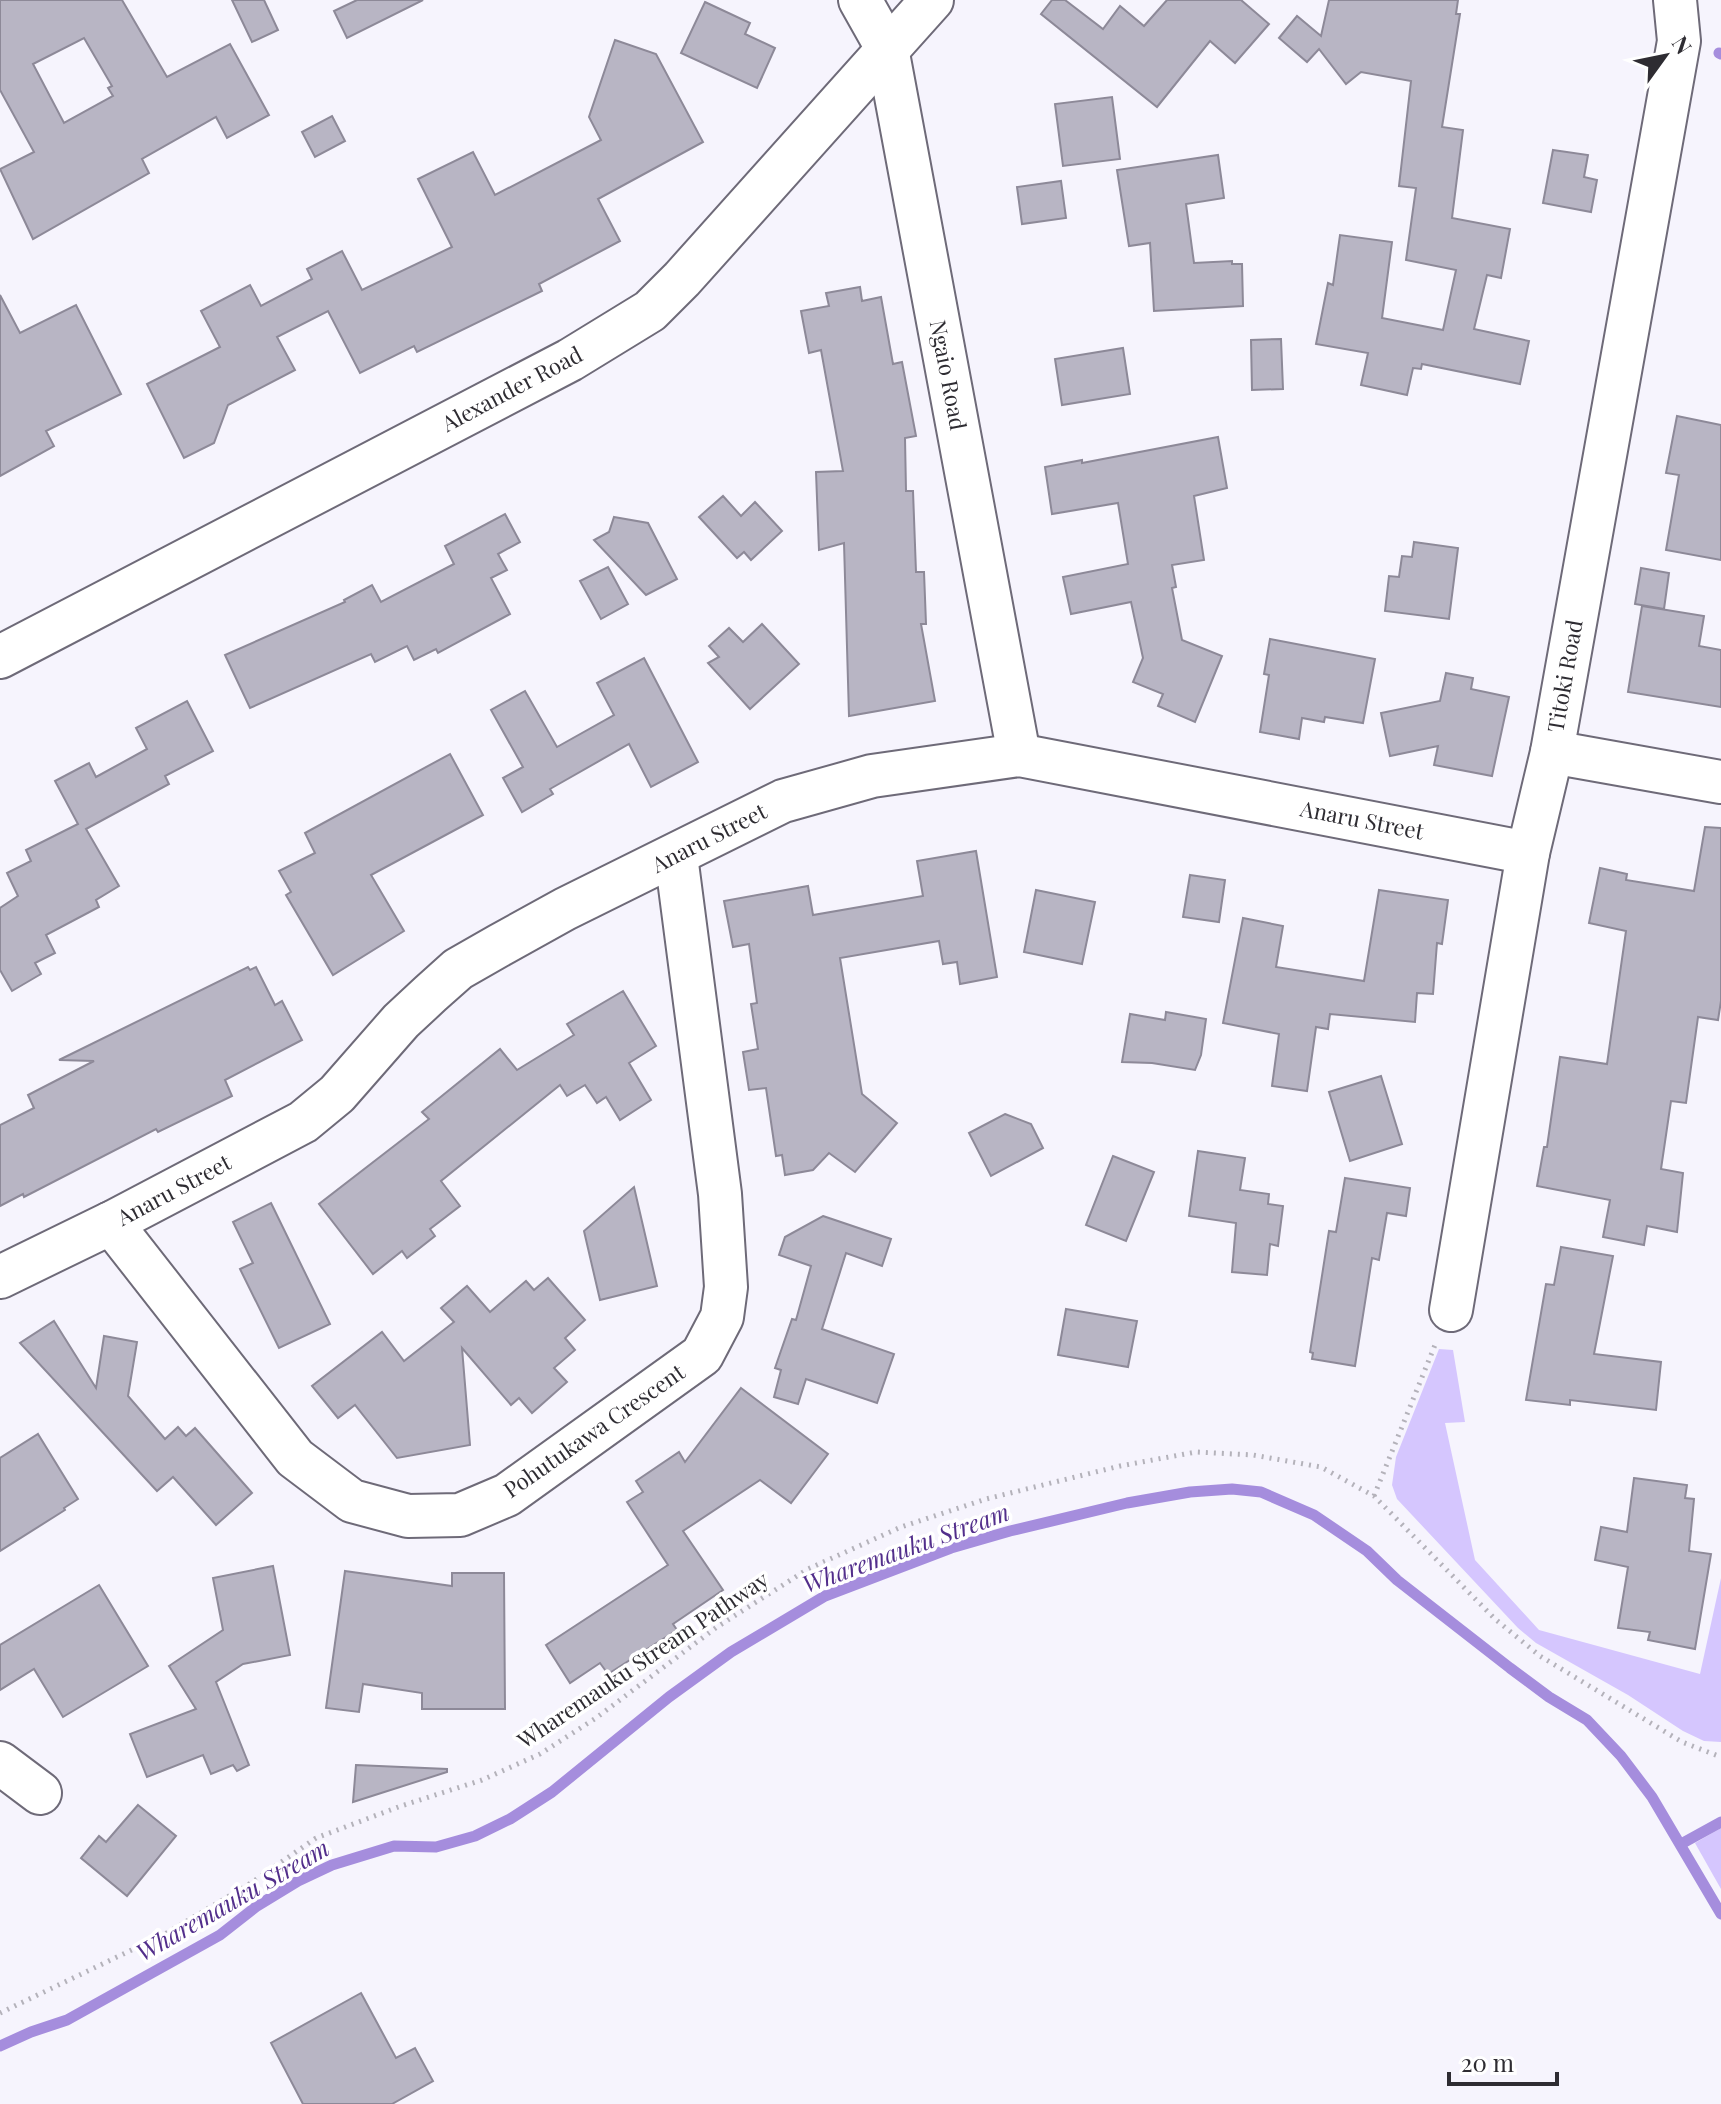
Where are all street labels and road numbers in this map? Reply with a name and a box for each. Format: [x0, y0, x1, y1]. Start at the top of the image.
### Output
street label: Ngaio Road [924, 317, 974, 433]
street label: Alexander Road [435, 338, 587, 438]
street label: Titoki Road [1539, 617, 1589, 734]
street label: Anaru Street [1297, 792, 1428, 846]
street label: Anaru Street [645, 795, 772, 879]
street label: Anaru Street [110, 1146, 237, 1232]
street label: Pohutukawa Crescent [497, 1356, 691, 1504]
street label: Wharemauku Stream Pathway [510, 1564, 774, 1755]

